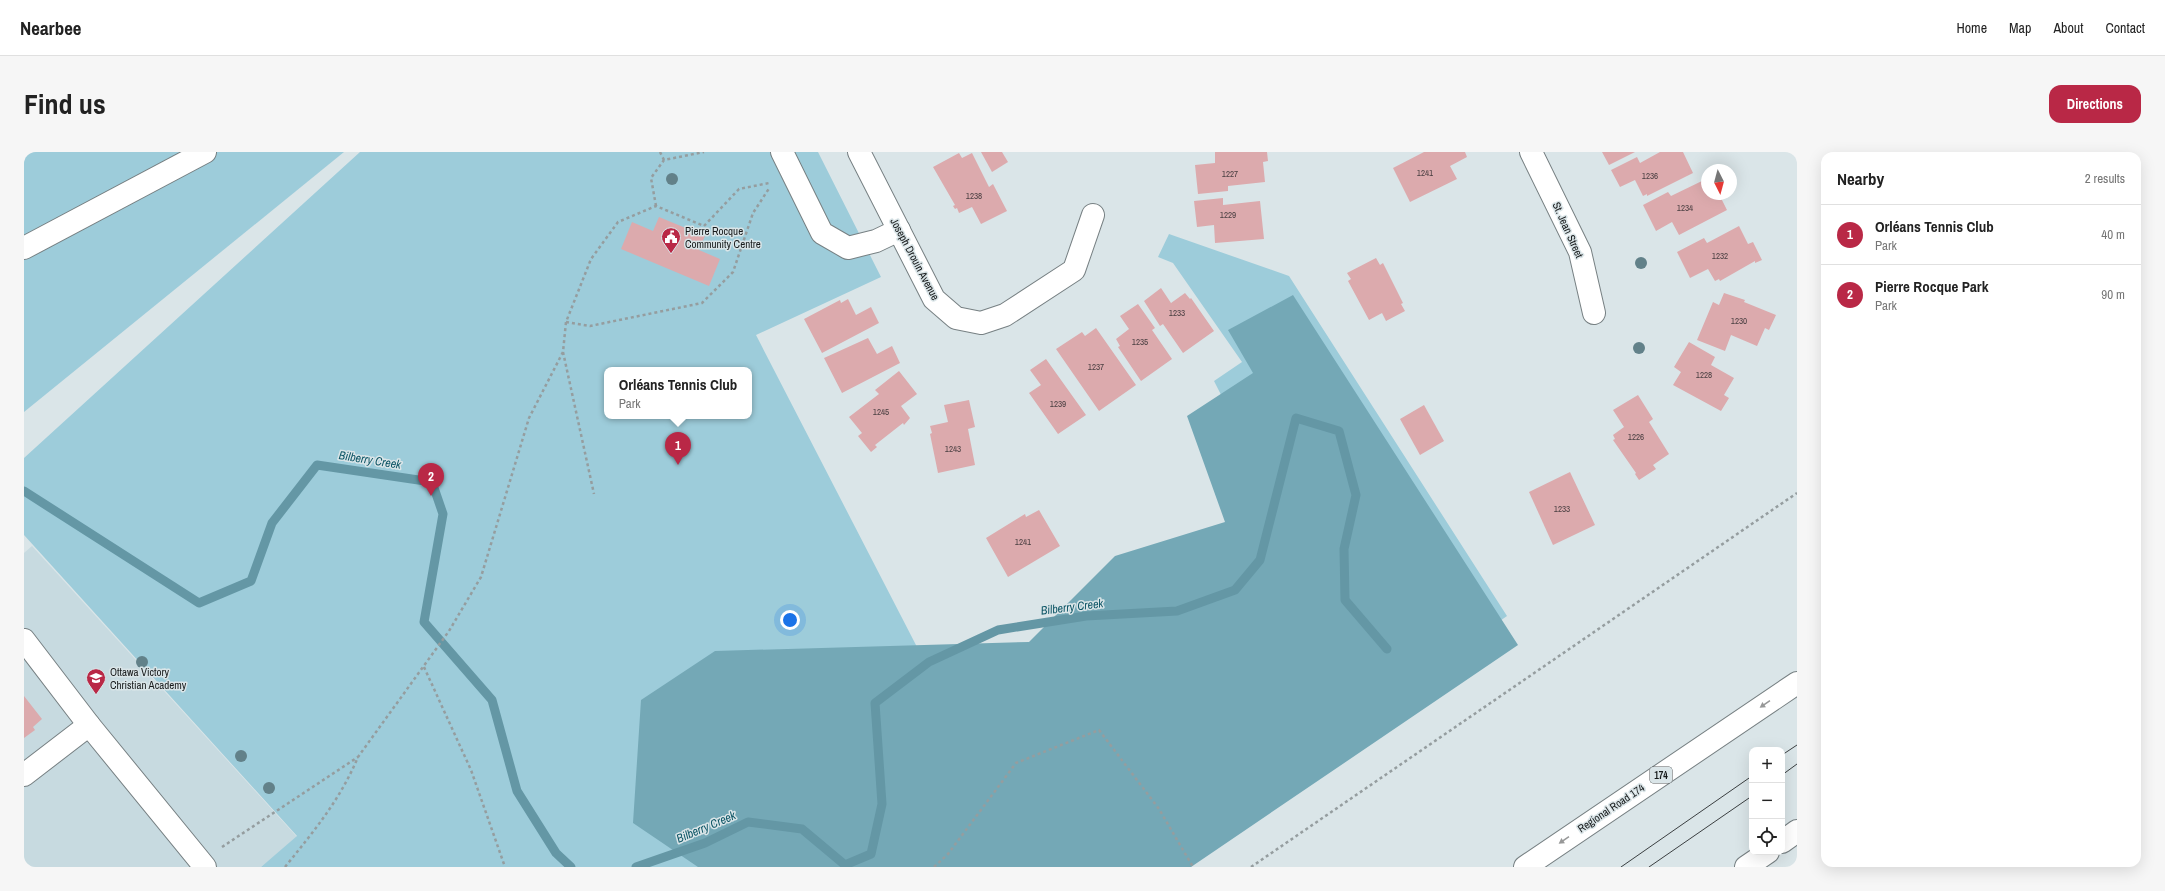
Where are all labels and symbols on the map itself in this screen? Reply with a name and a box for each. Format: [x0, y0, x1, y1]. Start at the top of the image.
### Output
north arrow [1701, 164, 1737, 200]
house number: 1241 [1417, 167, 1433, 179]
house number: 1227 [1222, 168, 1238, 180]
house number: 1236 [1642, 170, 1658, 182]
house number: 1238 [966, 190, 982, 202]
street label: St. Jean Street [1549, 200, 1587, 261]
house number: 1234 [1677, 202, 1693, 214]
house number: 1229 [1220, 209, 1236, 221]
street label: Joseph Drouin Avenue [887, 215, 943, 303]
place label: Pierre Rocque Community Centre [685, 224, 761, 251]
public building icon: Pierre Rocque Community Centre [660, 226, 682, 254]
house number: 1232 [1712, 250, 1728, 262]
house number: 1233 [1169, 307, 1185, 319]
house number: 1230 [1731, 315, 1747, 327]
house number: 1235 [1132, 336, 1148, 348]
house number: 1237 [1088, 361, 1104, 373]
house number: 1228 [1696, 369, 1712, 381]
house number: 1239 [1050, 398, 1066, 410]
house number: 1245 [873, 406, 889, 418]
house number: 1226 [1628, 431, 1644, 443]
pin: 1 [665, 432, 691, 465]
house number: 1243 [945, 443, 961, 455]
water label: Bilberry Creek [338, 447, 403, 473]
pin: 2 [418, 463, 444, 496]
house number: 1233 [1554, 503, 1570, 515]
house number: 1241 [1015, 536, 1031, 548]
water label: Bilberry Creek [1040, 595, 1105, 619]
your location [780, 610, 800, 630]
place label: Ottawa Victory Christian Academy [110, 665, 187, 692]
school or university icon: Ottawa Victory Christian Academy [85, 667, 107, 695]
one-way arrow [1760, 700, 1770, 708]
road number: 174 [1650, 767, 1672, 783]
street label: Regional Road 174 [1575, 780, 1647, 836]
water label: Bilberry Creek [674, 807, 739, 847]
one-way arrow [1559, 836, 1570, 844]

